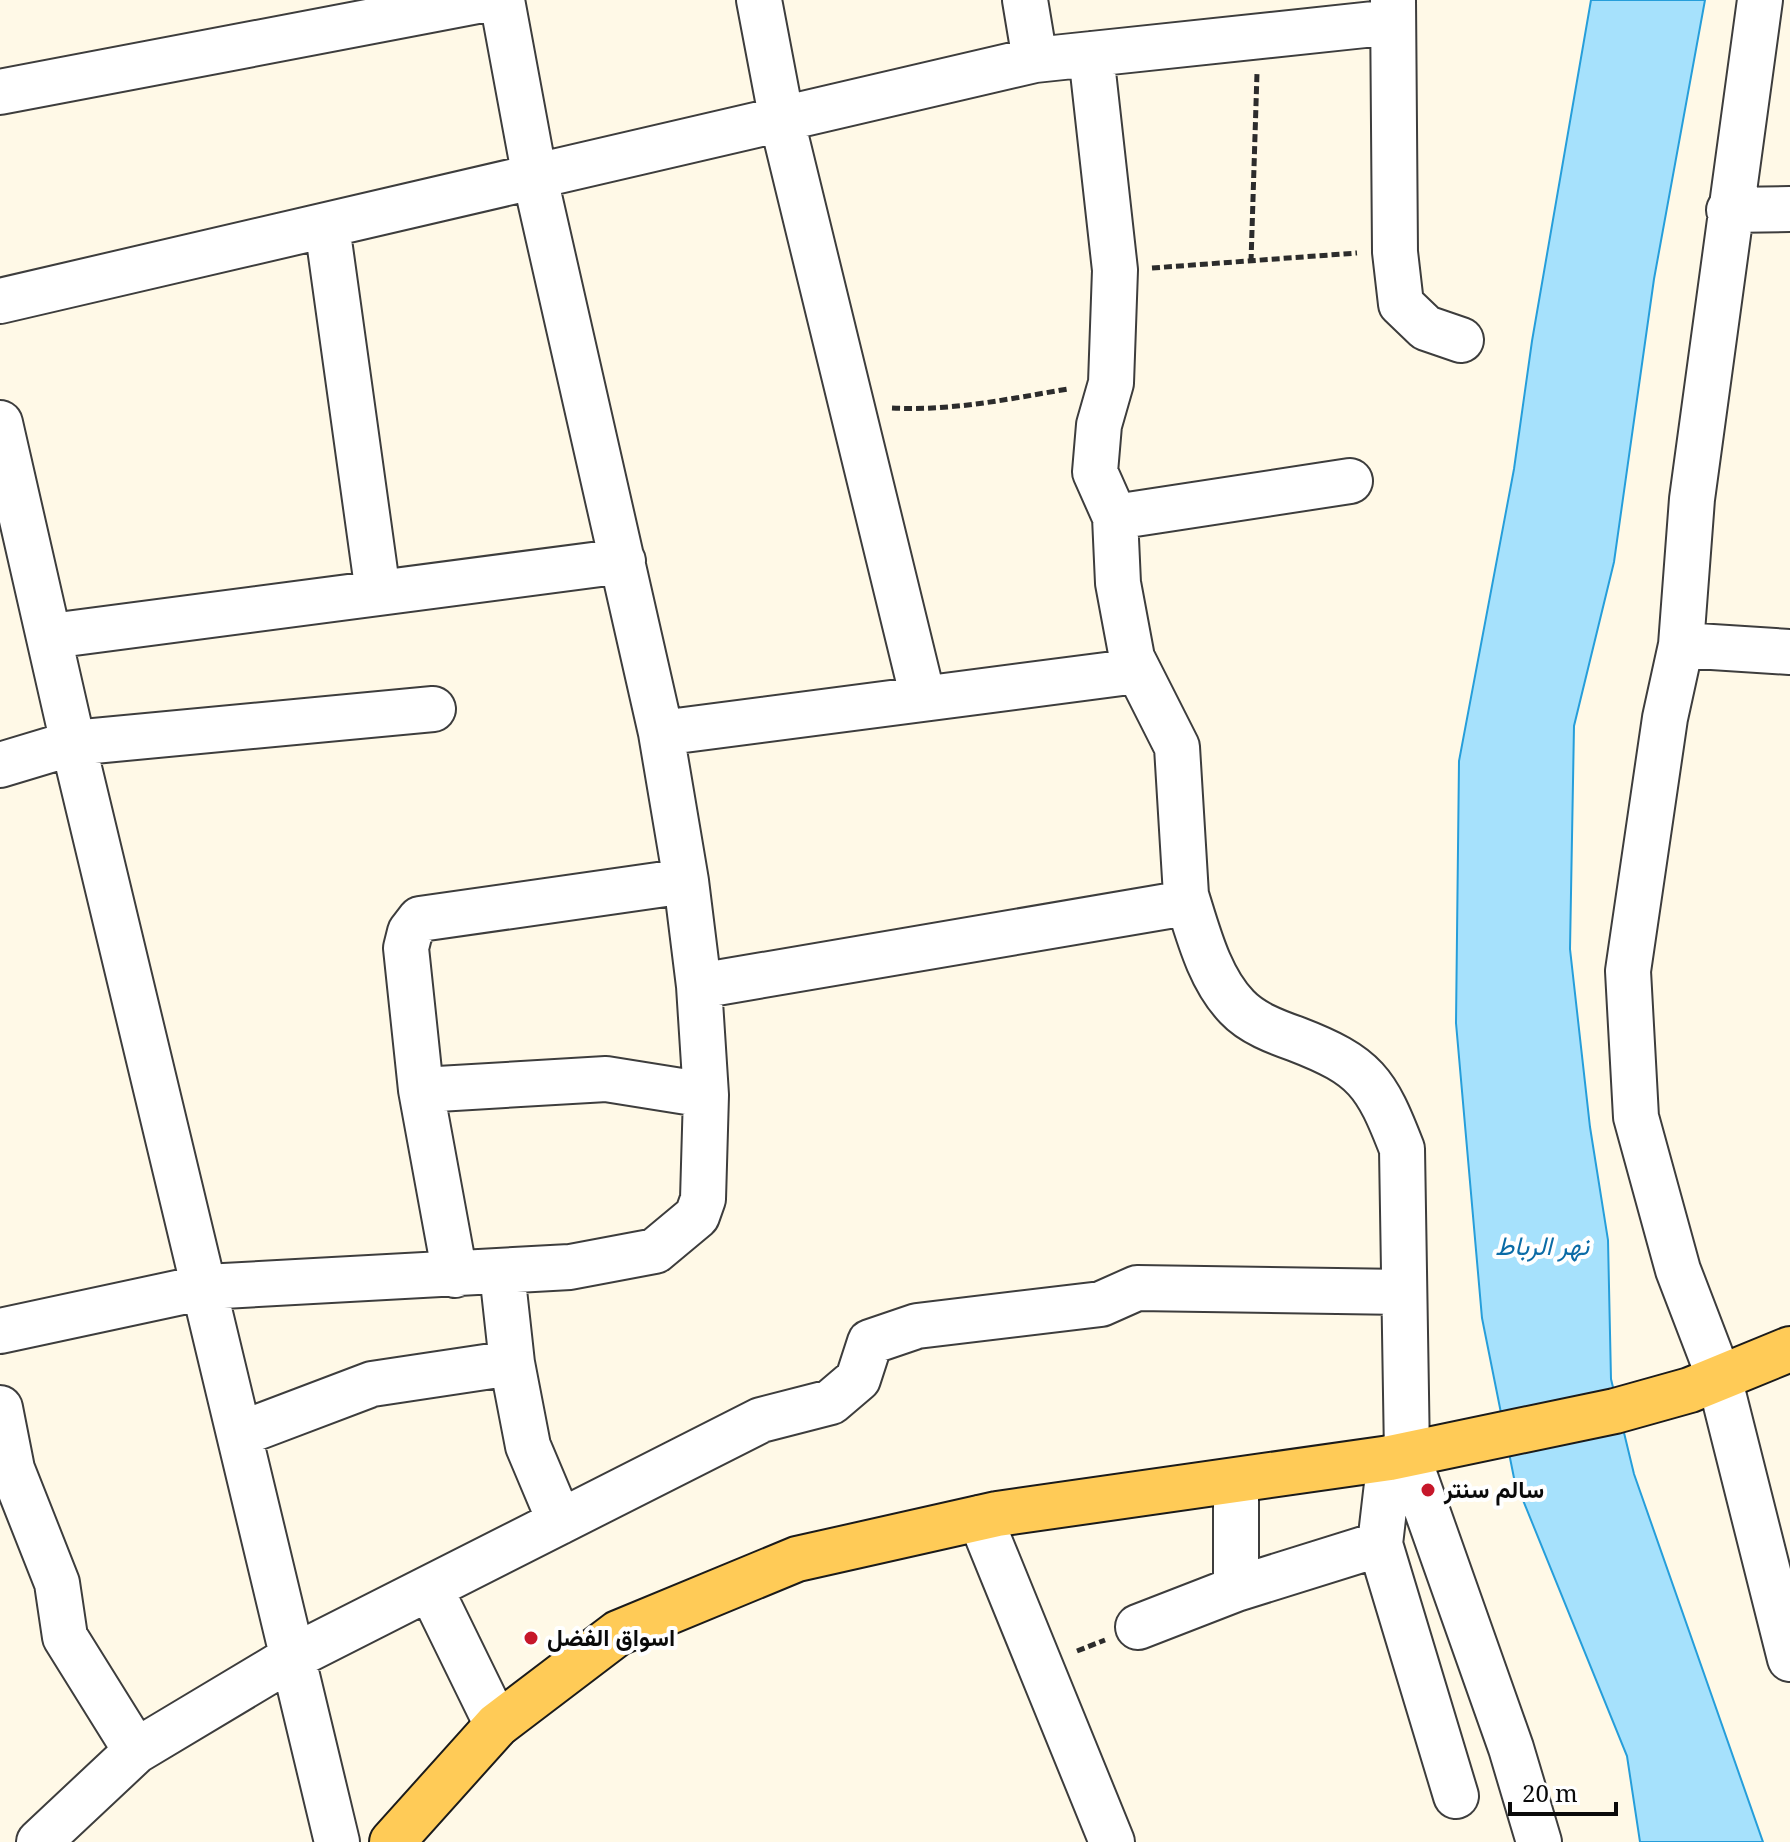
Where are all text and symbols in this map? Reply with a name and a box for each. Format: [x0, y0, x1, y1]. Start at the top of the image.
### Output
water label: نهر الرباط [1495, 1227, 1590, 1263]
place label: سالم سنتر [1443, 1472, 1544, 1506]
marker: سالم سنتر [1419, 1481, 1437, 1499]
place label: اسواق الفضل [547, 1620, 675, 1653]
marker: اسواق الفضل [522, 1629, 540, 1647]
scale bar [1510, 1766, 1616, 1816]
text: 20 m [1522, 1776, 1578, 1809]

